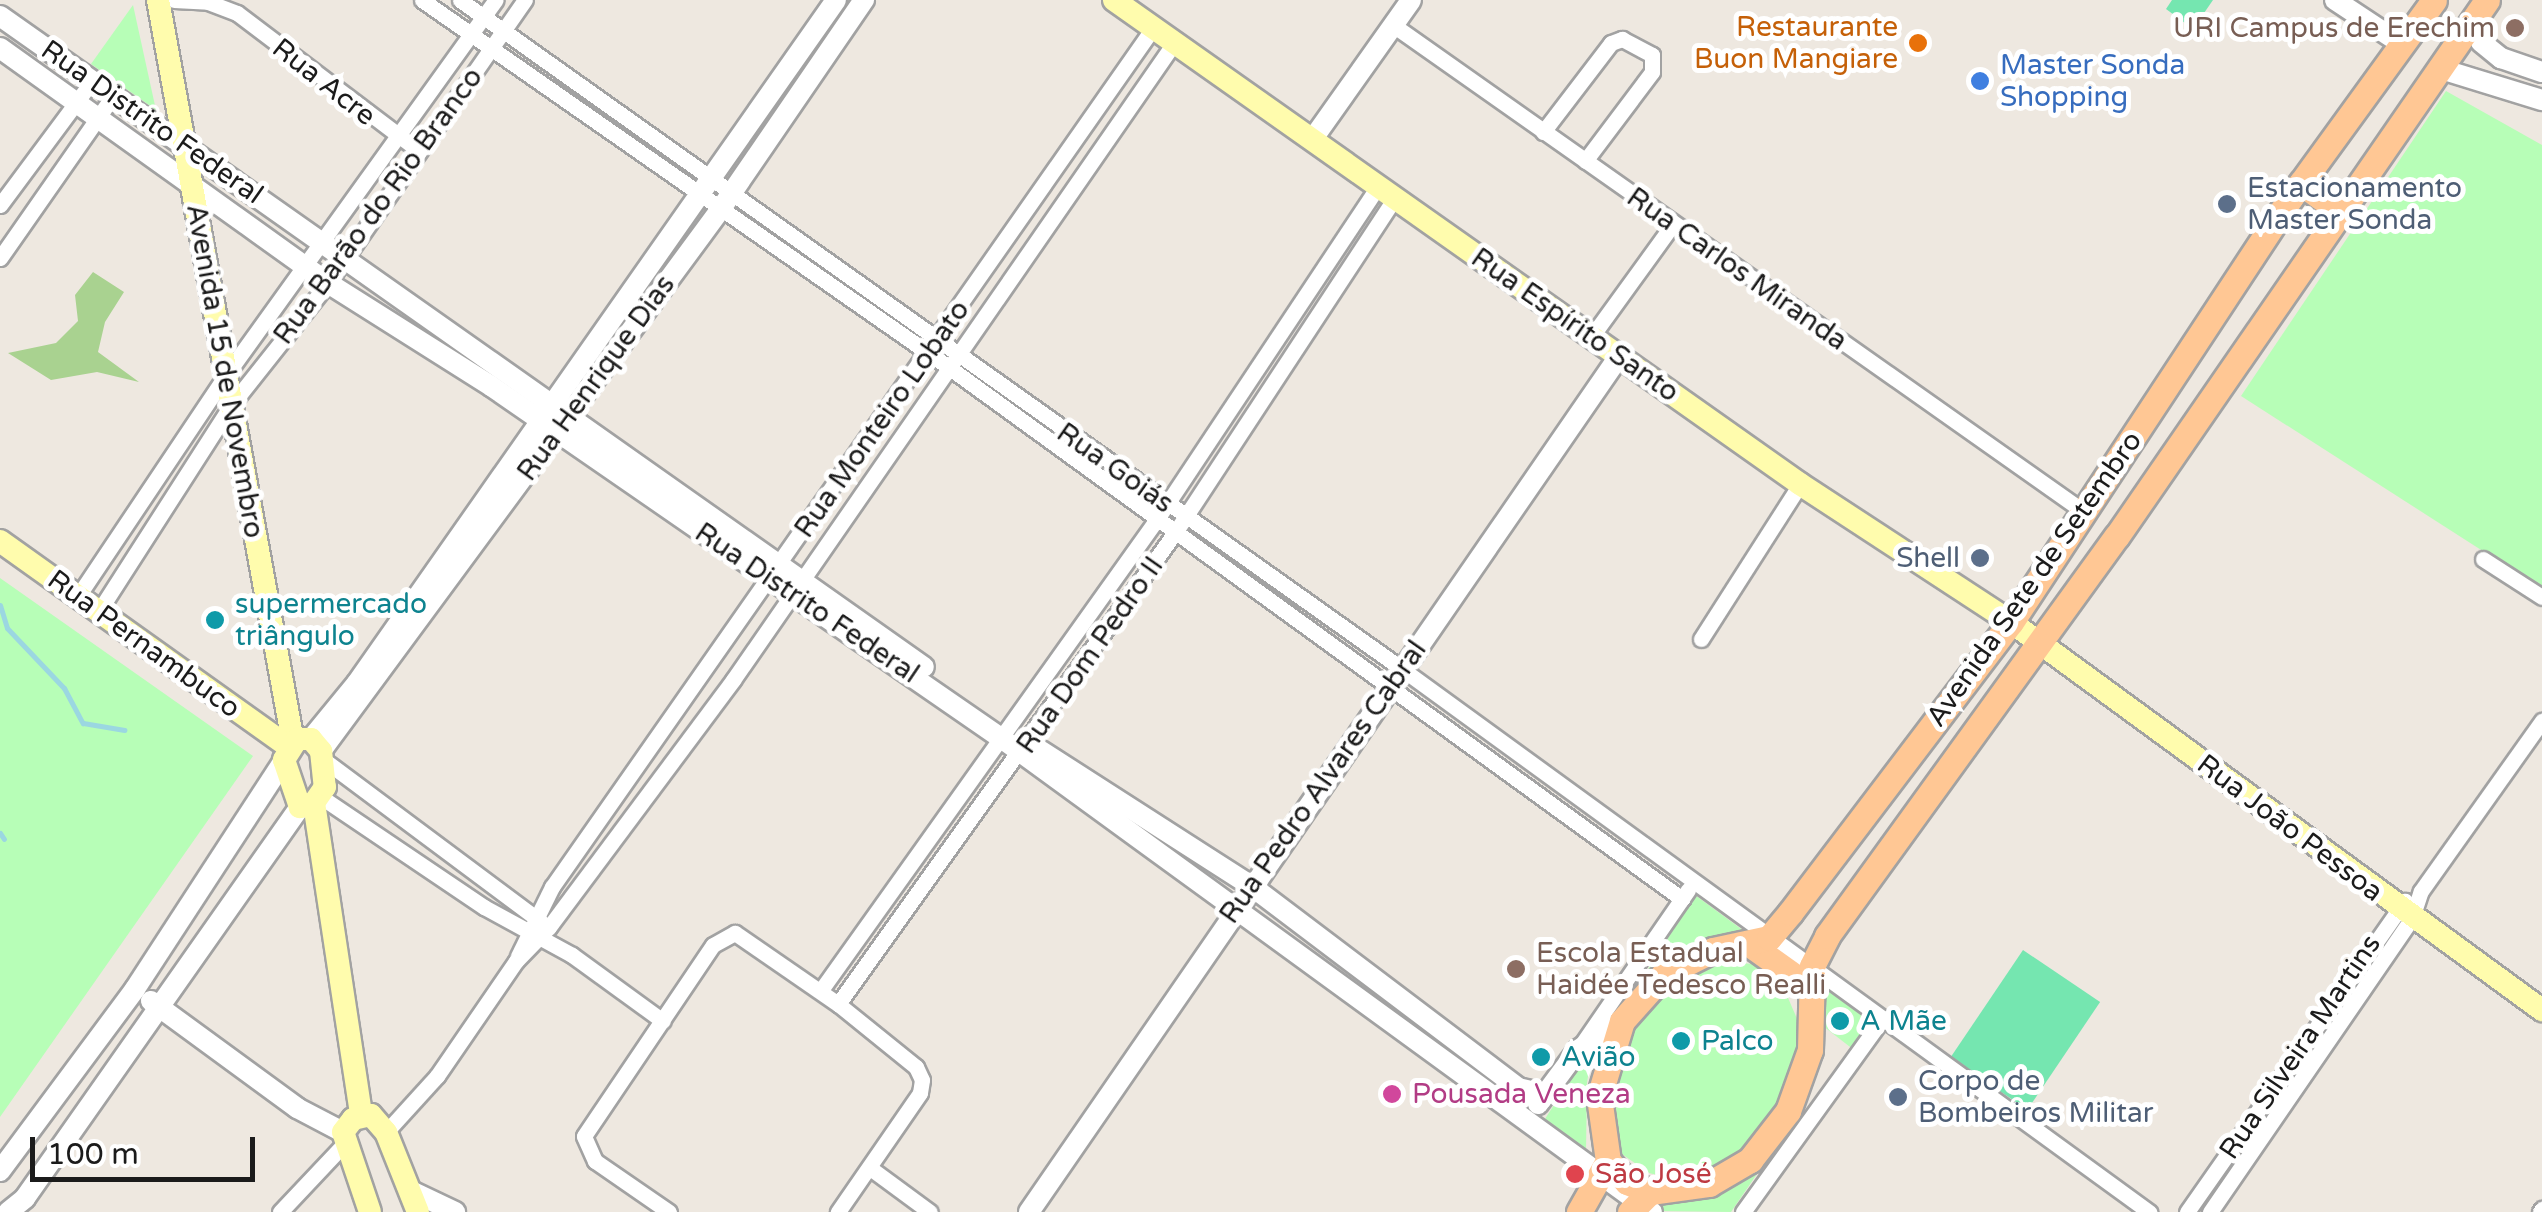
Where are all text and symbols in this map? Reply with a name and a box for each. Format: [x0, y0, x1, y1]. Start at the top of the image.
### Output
place label: Restaurante Buon Mangiare [1694, 10, 1898, 76]
place label: URI Campus de Erechim [2173, 11, 2495, 45]
marker: URI Campus de Erechim [2504, 17, 2526, 39]
street label: Rua Acre [266, 31, 382, 133]
marker: Restaurante Buon Mangiare [1907, 32, 1929, 54]
street label: Rua Distrito Federal [35, 33, 269, 211]
place label: Master Sonda Shopping [2000, 48, 2185, 114]
street label: Rua Barão do Rio Branco [266, 61, 490, 351]
marker: Master Sonda Shopping [1969, 70, 1991, 92]
place label: Estacionamento Master Sonda [2247, 171, 2462, 237]
street label: Rua Carlos Miranda [1620, 180, 1854, 358]
marker: Estacionamento Master Sonda [2216, 193, 2238, 215]
street label: Avenida 15 de Novembro [179, 201, 271, 541]
street label: Rua Espírito Santo [1465, 241, 1685, 409]
street label: Rua Henrique Dias [510, 269, 682, 487]
street label: Rua Monteiro Lobato [787, 294, 977, 544]
street label: Rua Goiás [1050, 416, 1180, 520]
street label: Avenida Sete de Setembro [1919, 425, 2149, 733]
street label: Rua Distrito Federal [689, 516, 925, 690]
place label: Shell [1896, 541, 1960, 575]
marker: Shell [1969, 547, 1991, 569]
street label: Rua Dom Pedro II [1009, 550, 1171, 760]
street label: Rua Pernambuco [41, 563, 247, 725]
place label: supermercado triângulo [235, 587, 427, 653]
marker: supermercado triângulo [204, 609, 226, 631]
street label: Rua Pedro Alvares Cabral [1212, 634, 1434, 930]
street label: Rua João Pessoa [2190, 747, 2390, 909]
street label: Rua Silveira Martins [2212, 928, 2388, 1166]
place label: Escola Estadual Haidée Tedesco Realli [1536, 936, 1826, 1002]
marker: Escola Estadual Haidée Tedesco Realli [1505, 958, 1527, 980]
place label: A Mãe [1860, 1004, 1947, 1038]
marker: A Mãe [1829, 1010, 1851, 1032]
place label: Palco [1701, 1024, 1774, 1058]
marker: Palco [1670, 1030, 1692, 1052]
place label: Avião [1561, 1040, 1635, 1074]
marker: Avião [1530, 1046, 1552, 1068]
place label: Corpo de Bombeiros Militar [1918, 1064, 2153, 1130]
place label: Pousada Veneza [1412, 1077, 1631, 1111]
marker: Pousada Veneza [1381, 1083, 1403, 1105]
marker: Corpo de Bombeiros Militar [1887, 1086, 1909, 1108]
scale bar [35, 1117, 260, 1179]
text: 100 m [47, 1136, 139, 1173]
place label: São José [1595, 1157, 1712, 1191]
marker: São José [1564, 1163, 1586, 1185]

